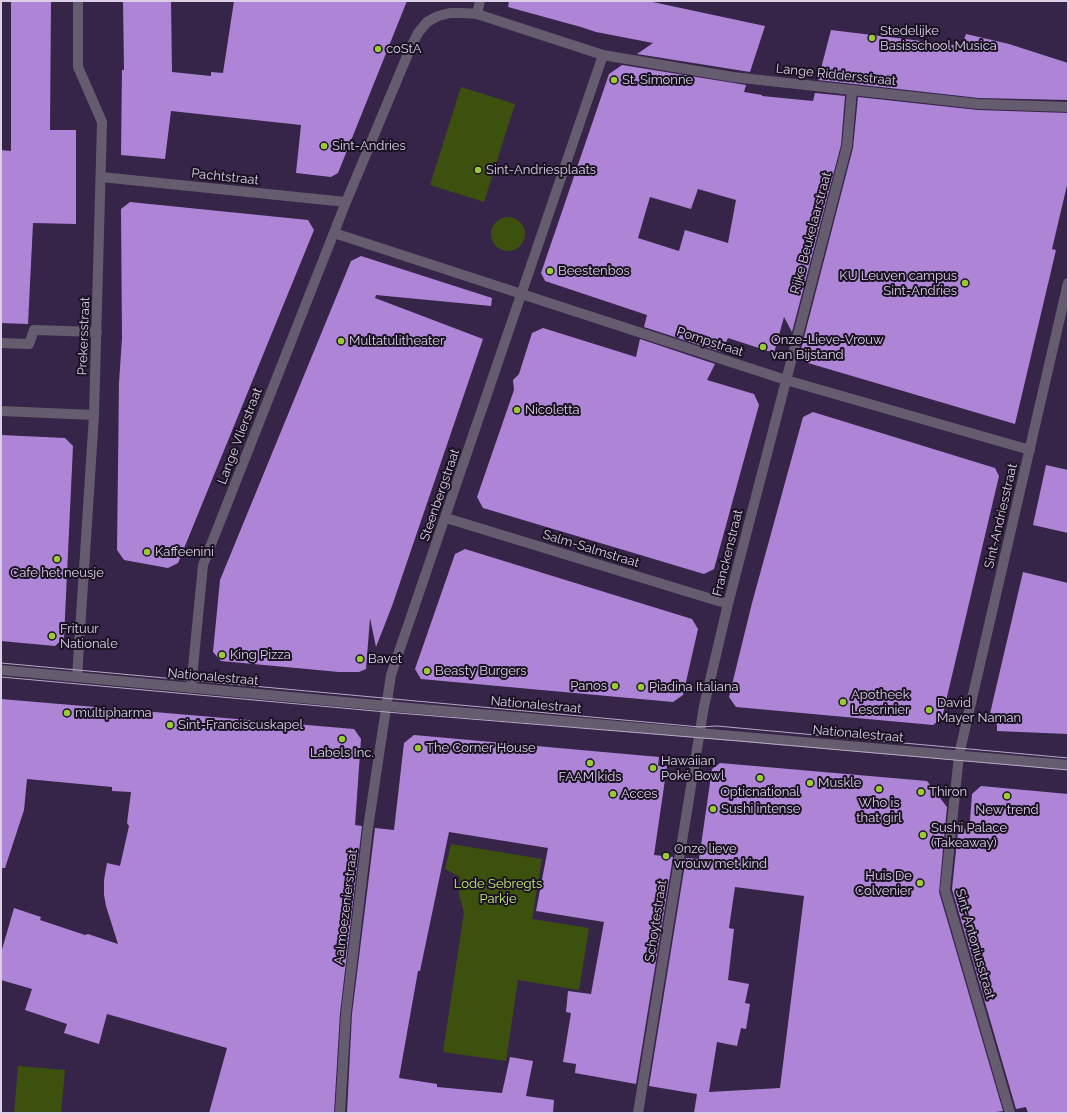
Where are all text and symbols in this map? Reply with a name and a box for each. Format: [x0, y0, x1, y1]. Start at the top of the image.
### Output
place label: Stedelijke Basisschool Musica [880, 23, 997, 54]
marker: Stedelijke Basisschool Musica [867, 33, 877, 43]
place label: coStA [386, 41, 422, 57]
marker: coStA [373, 44, 383, 54]
street label: Lange Riddersstraat [775, 61, 897, 89]
place label: St. Simonne [622, 72, 693, 88]
marker: St. Simonne [609, 75, 619, 85]
place label: Sint-Andries [332, 138, 406, 154]
marker: Sint-Andries [319, 141, 329, 151]
place label: Sint-Andriesplaats [486, 162, 596, 178]
marker: Sint-Andriesplaats [473, 165, 483, 175]
street label: Pachtstraat [190, 166, 260, 188]
street label: Rijke Beukelaarstraat [787, 170, 835, 296]
place label: Beestenbos [558, 263, 630, 279]
marker: Beestenbos [545, 266, 555, 276]
place label: KU Leuven campus Sint-Andries [839, 268, 957, 299]
marker: KU Leuven campus Sint-Andries [960, 278, 970, 288]
street label: Prekersstraat [75, 296, 93, 376]
street label: Pompstraat [675, 324, 745, 360]
place label: Onze-Lieve-Vrouw van Bijstand [771, 332, 884, 363]
place label: Multatulitheater [349, 333, 445, 349]
marker: Multatulitheater [336, 336, 346, 346]
marker: Onze-Lieve-Vrouw van Bijstand [758, 342, 768, 352]
street label: Lange Vlierstraat [214, 385, 266, 487]
place label: Nicoletta [525, 402, 580, 418]
marker: Nicoletta [512, 405, 522, 415]
street label: Steenbergstraat [417, 447, 463, 543]
street label: Sint-Andriesstraat [981, 462, 1021, 570]
street label: Franckenstraat [710, 508, 746, 598]
street label: Salm-Salmstraat [541, 527, 641, 571]
place label: Kaffeenini [155, 544, 214, 560]
marker: Kaffeenini [142, 547, 152, 557]
marker: Cafe het neusje [52, 554, 62, 564]
place label: Cafe het neusje [10, 565, 104, 581]
place label: Frituur Nationale [60, 621, 118, 652]
marker: Frituur Nationale [47, 631, 57, 641]
place label: King Pizza [230, 647, 291, 663]
marker: King Pizza [217, 650, 227, 660]
place label: Bavet [368, 651, 402, 667]
marker: Bavet [355, 654, 365, 664]
place label: Beasty Burgers [435, 663, 527, 679]
street label: Nationalestraat [167, 665, 259, 689]
marker: Beasty Burgers [422, 666, 432, 676]
place label: Panos [570, 678, 607, 694]
place label: Piadina Italiana [649, 679, 739, 695]
marker: Panos [610, 681, 620, 691]
marker: Piadina Italiana [636, 682, 646, 692]
place label: Apotheek Lescrinier [851, 687, 910, 718]
street label: Nationalestraat [490, 693, 582, 717]
place label: David Mayer Naman [937, 695, 1021, 726]
marker: Apotheek Lescrinier [838, 697, 848, 707]
place label: multipharma [75, 705, 152, 721]
marker: David Mayer Naman [924, 705, 934, 715]
marker: multipharma [62, 708, 72, 718]
place label: Sint-Franciscuskapel [178, 717, 303, 733]
marker: Sint-Franciscuskapel [165, 720, 175, 730]
street label: Nationalestraat [812, 722, 904, 746]
marker: Labels Inc. [337, 734, 347, 744]
place label: The Corner House [426, 740, 536, 756]
marker: The Corner House [413, 743, 423, 753]
place label: Labels Inc. [310, 745, 374, 761]
place label: Hawaiian Poké Bowl [661, 753, 724, 784]
marker: FAAM kids [585, 758, 595, 768]
marker: Hawaiian Poké Bowl [648, 763, 658, 773]
place label: FAAM kids [558, 769, 622, 785]
marker: Opticnational [755, 773, 765, 783]
place label: Muskle [818, 775, 861, 791]
marker: Muskle [805, 778, 815, 788]
place label: Opticnational [720, 784, 800, 800]
marker: Who is that girl [874, 784, 884, 794]
place label: Thiron [929, 784, 967, 800]
place label: Acces [621, 786, 658, 802]
marker: Thiron [916, 787, 926, 797]
marker: Acces [608, 789, 618, 799]
marker: New trend [1002, 791, 1012, 801]
place label: Who is that girl [856, 795, 902, 826]
place label: Sushi intense [721, 801, 800, 817]
place label: New trend [975, 802, 1039, 818]
marker: Sushi intense [708, 804, 718, 814]
place label: Sushi Palace (Takeaway) [931, 820, 1007, 851]
marker: Sushi Palace (Takeaway) [918, 830, 928, 840]
place label: Onze lieve vrouw met kind [674, 841, 767, 872]
street label: Aalmoezenierstraat [331, 848, 361, 966]
marker: Onze lieve vrouw met kind [661, 851, 671, 861]
place label: Huis De Colvenier [855, 868, 912, 899]
park label: Lode Sebregts Parkje [454, 876, 542, 907]
marker: Huis De Colvenier [915, 878, 925, 888]
street label: Schoytestraat [642, 879, 670, 963]
street label: Sint-Antoniusstraat [952, 887, 998, 1001]

